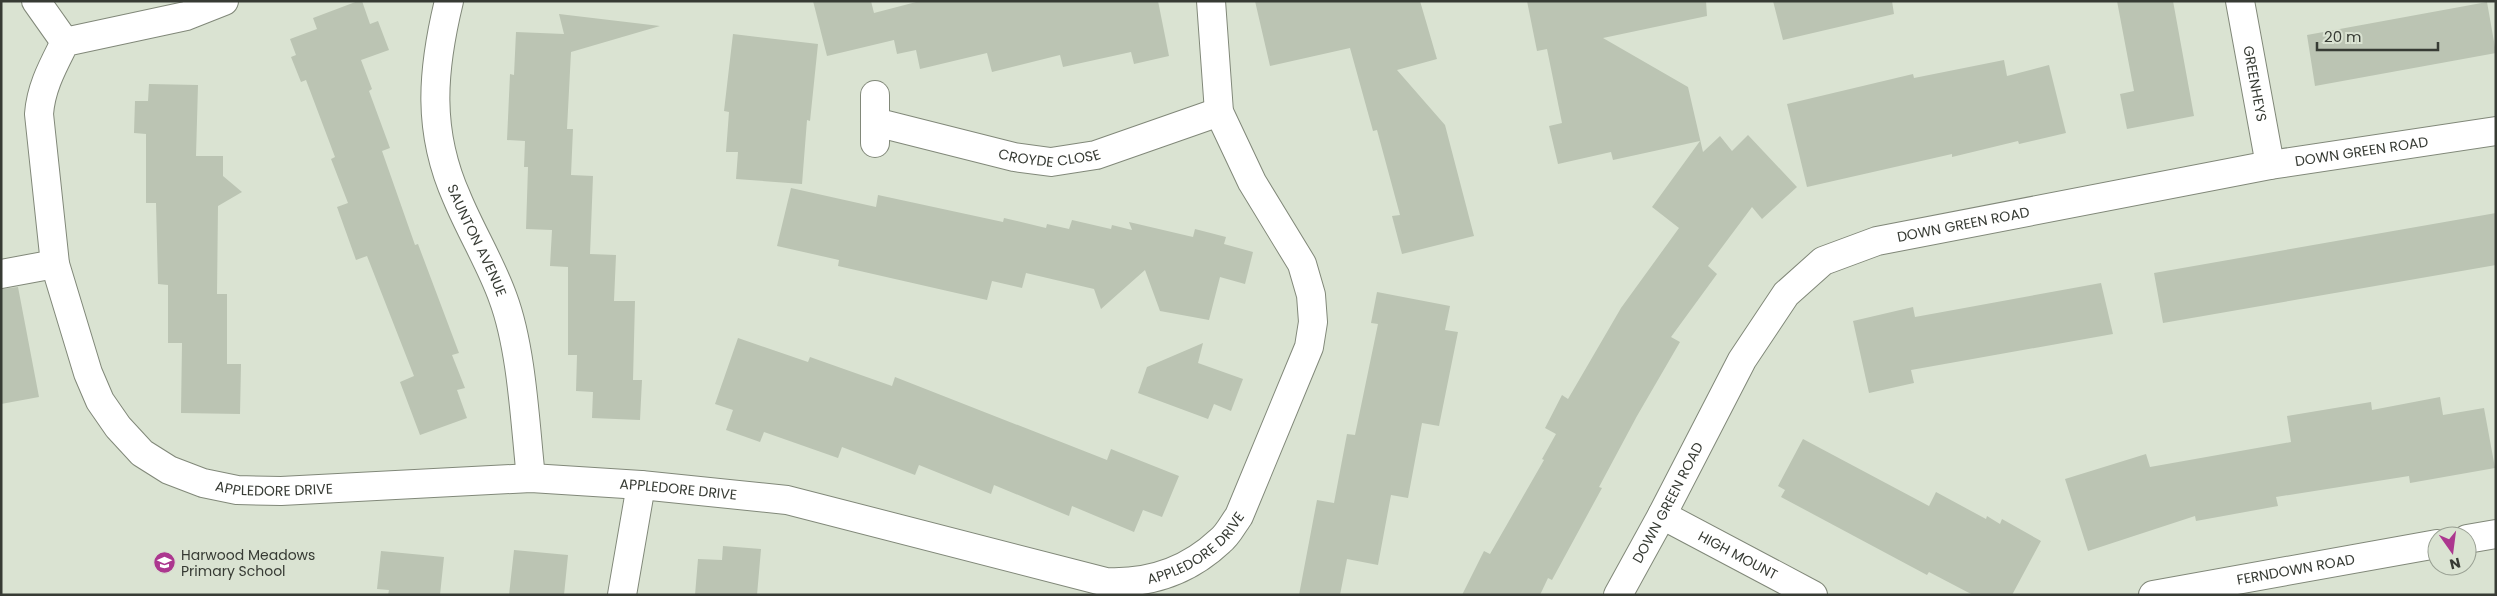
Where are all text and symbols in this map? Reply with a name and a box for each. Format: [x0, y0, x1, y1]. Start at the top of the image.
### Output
scale bar [2317, 20, 2438, 52]
text: 20 m [2324, 26, 2362, 47]
street label: GREENHEYS [2238, 44, 2272, 123]
street label: DOWN GREEN ROAD [2294, 131, 2430, 171]
street label: CROYDE CLOSE [996, 143, 1103, 172]
street label: SAUNTON AVENUE [442, 181, 512, 299]
street label: DOWN GREEN ROAD [1895, 202, 2031, 247]
street label: DOWN GREEN ROAD [1627, 438, 1708, 567]
street label: APPLEDORE DRIVE [619, 474, 738, 505]
street label: APPLEDORE DRIVE [214, 476, 333, 501]
street label: APPLEDORE DRIVE [1145, 508, 1249, 589]
street label: HIGH MOUNT [1695, 526, 1782, 585]
north arrow [2427, 526, 2477, 576]
place label: Harwood Meadows Primary School [181, 545, 315, 581]
street label: FERNDOWN ROAD [2235, 549, 2356, 590]
school or university icon: Harwood Meadows Primary School [153, 551, 177, 575]
text: N [2448, 553, 2463, 575]

